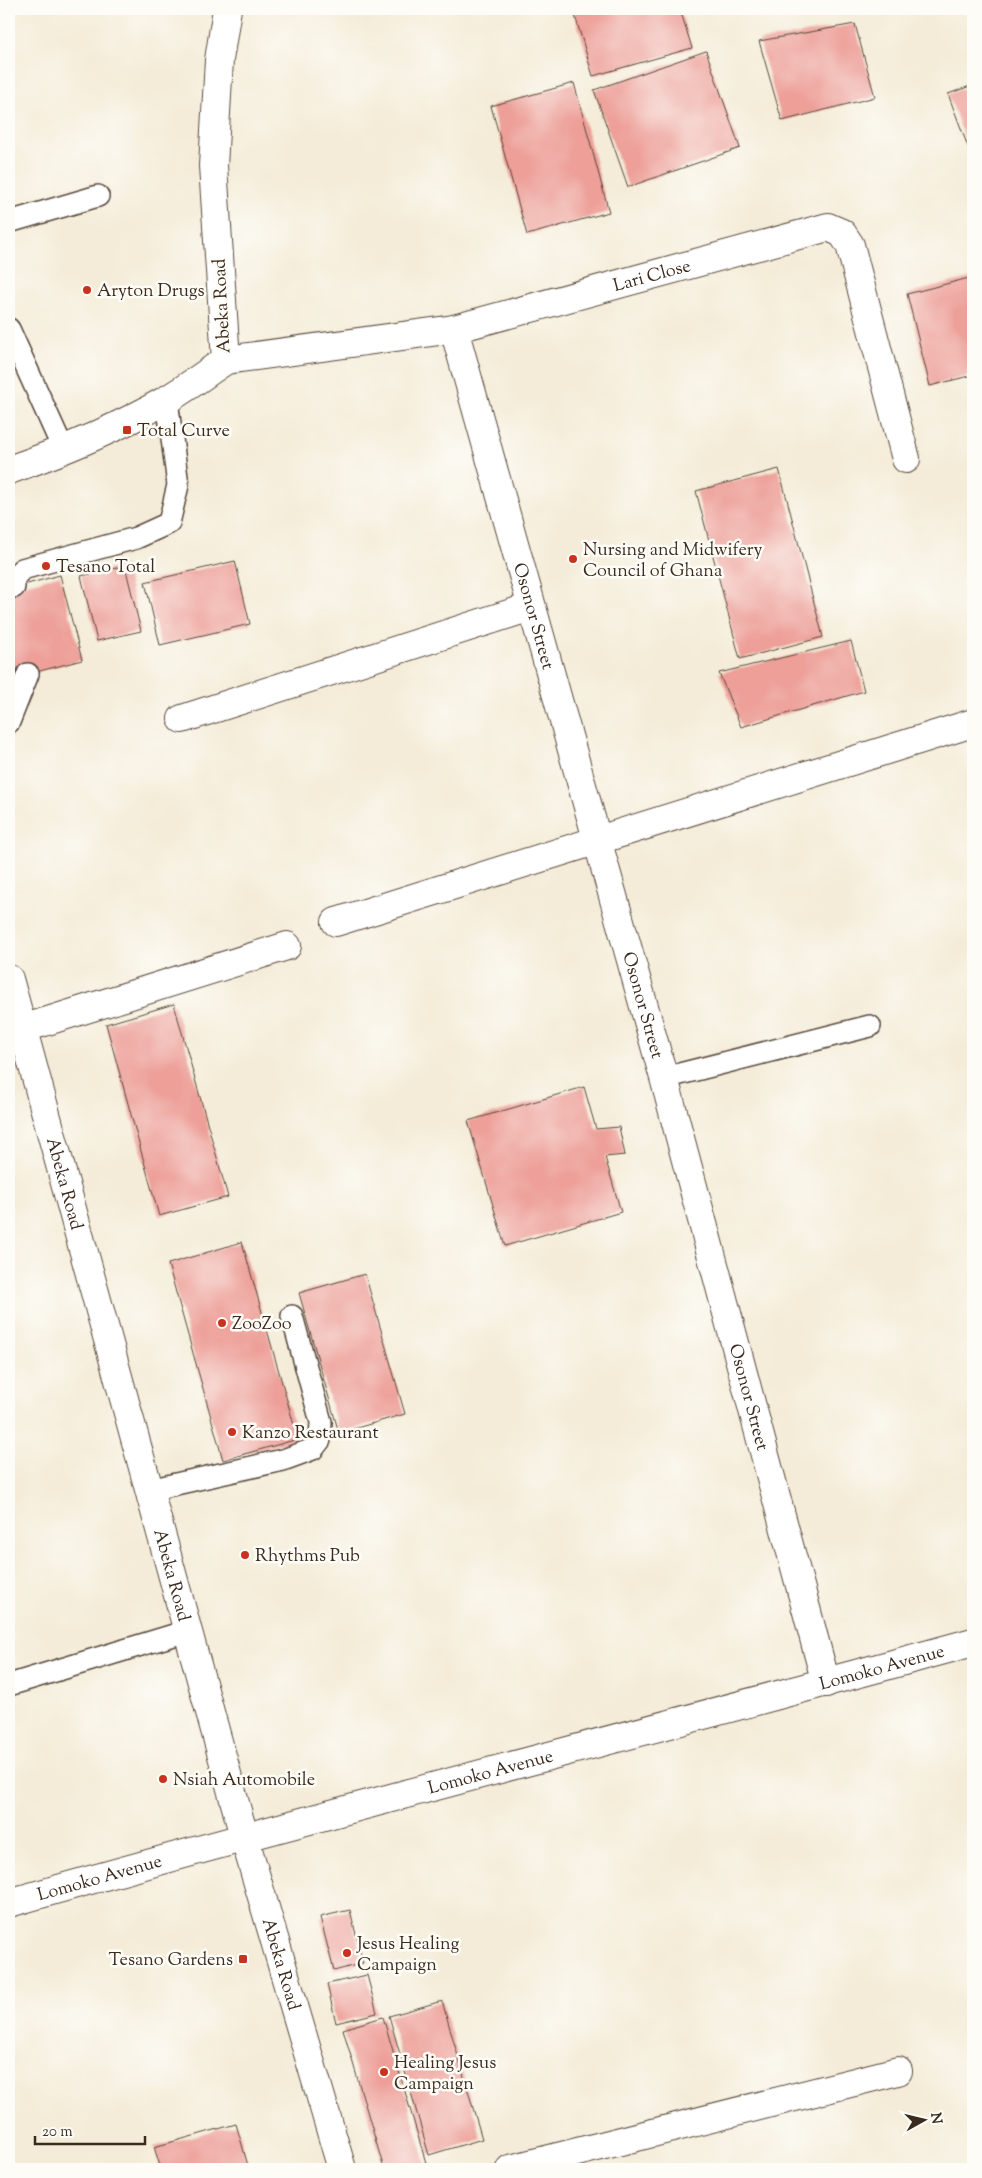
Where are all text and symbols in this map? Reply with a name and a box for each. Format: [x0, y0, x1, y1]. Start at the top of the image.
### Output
street label: Lari Close [611, 254, 694, 300]
street label: Abeka Road [208, 258, 238, 354]
place label: Aryton Drugs [97, 279, 205, 305]
marker: Aryton Drugs [81, 284, 93, 296]
place label: Total Curve [137, 419, 230, 445]
marker: Total Curve [121, 424, 133, 436]
place label: Nursing and Midwifery Council of Ghana [583, 538, 763, 585]
marker: Nursing and Midwifery Council of Ghana [567, 553, 579, 565]
place label: Tesano Total [56, 555, 155, 581]
marker: Tesano Total [40, 560, 52, 572]
street label: Osonor Street [505, 560, 560, 673]
street label: Osonor Street [614, 949, 669, 1062]
street label: Abeka Road [38, 1135, 88, 1233]
place label: ZooZoo [232, 1312, 292, 1338]
marker: ZooZoo [216, 1317, 228, 1329]
street label: Osonor Street [721, 1341, 774, 1454]
place label: Kanzo Restaurant [242, 1421, 379, 1447]
marker: Kanzo Restaurant [226, 1426, 238, 1438]
street label: Abeka Road [145, 1526, 196, 1625]
place label: Rhythms Pub [255, 1544, 360, 1570]
marker: Rhythms Pub [239, 1549, 251, 1561]
street label: Lomoko Avenue [817, 1640, 948, 1698]
street label: Lomoko Avenue [425, 1744, 556, 1802]
place label: Nsiah Automobile [173, 1768, 315, 1794]
marker: Nsiah Automobile [157, 1773, 169, 1785]
street label: Lomoko Avenue [35, 1849, 165, 1909]
street label: Abeka Road [254, 1915, 306, 2014]
place label: Jesus Healing Campaign [356, 1932, 459, 1979]
marker: Jesus Healing Campaign [341, 1947, 353, 1959]
place label: Tesano Gardens [108, 1948, 233, 1974]
marker: Tesano Gardens [237, 1953, 249, 1965]
place label: Healing Jesus Campaign [394, 2051, 496, 2098]
marker: Healing Jesus Campaign [378, 2066, 390, 2078]
north arrow [900, 2096, 950, 2146]
text: N [924, 2112, 946, 2125]
scale bar [35, 2113, 145, 2145]
text: 20 m [42, 2122, 73, 2143]

